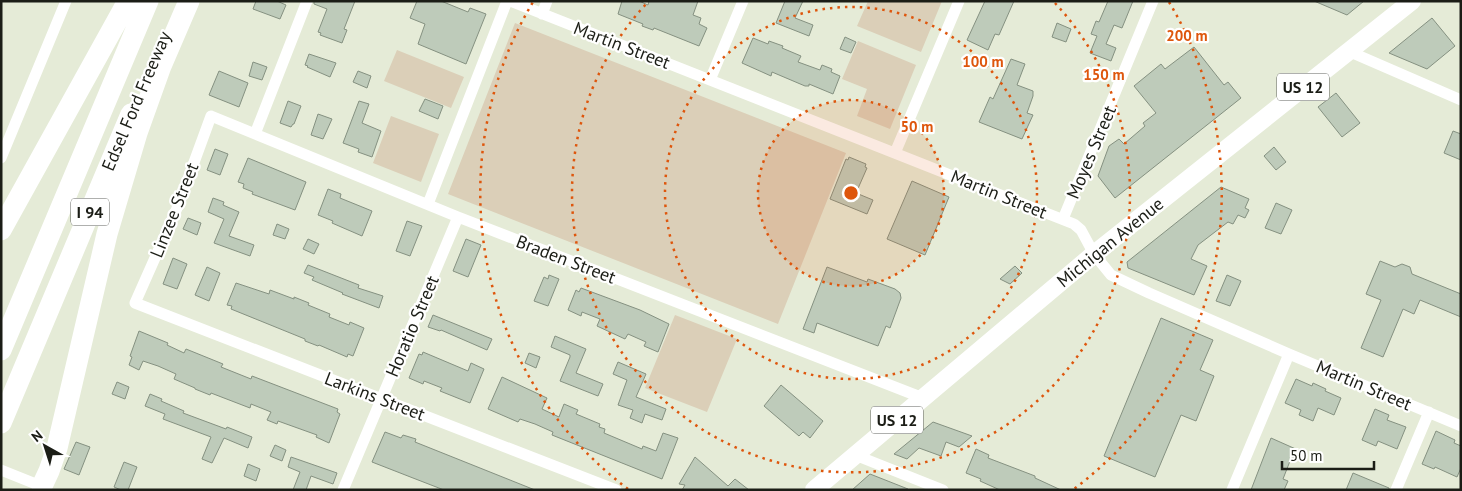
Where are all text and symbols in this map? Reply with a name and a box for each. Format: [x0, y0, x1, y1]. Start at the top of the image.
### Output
street label: Martin Street [571, 16, 673, 74]
text: 200 m [1166, 26, 1208, 45]
street label: Edsel Ford Freeway [96, 27, 176, 174]
text: 100 m [962, 52, 1004, 71]
text: 150 m [1083, 65, 1125, 84]
road number: US 12 [1277, 74, 1329, 100]
street label: Moyes Street [1061, 102, 1121, 202]
text: 50 m [901, 117, 933, 136]
street label: Linzee Street [144, 159, 204, 261]
street label: Martin Street [948, 164, 1050, 224]
centre of rings [842, 184, 860, 202]
street label: Michigan Avenue [1052, 192, 1168, 292]
road number: I 94 [71, 198, 109, 226]
street label: Braden Street [513, 229, 619, 289]
street label: Horatio Street [380, 272, 444, 380]
street label: Martin Street [1313, 355, 1415, 415]
street label: Larkins Street [322, 366, 428, 426]
road number: US 12 [871, 406, 923, 434]
north arrow [20, 421, 70, 471]
text: N [28, 426, 46, 446]
scale bar [1282, 438, 1374, 470]
text: 50 m [1290, 446, 1323, 465]

